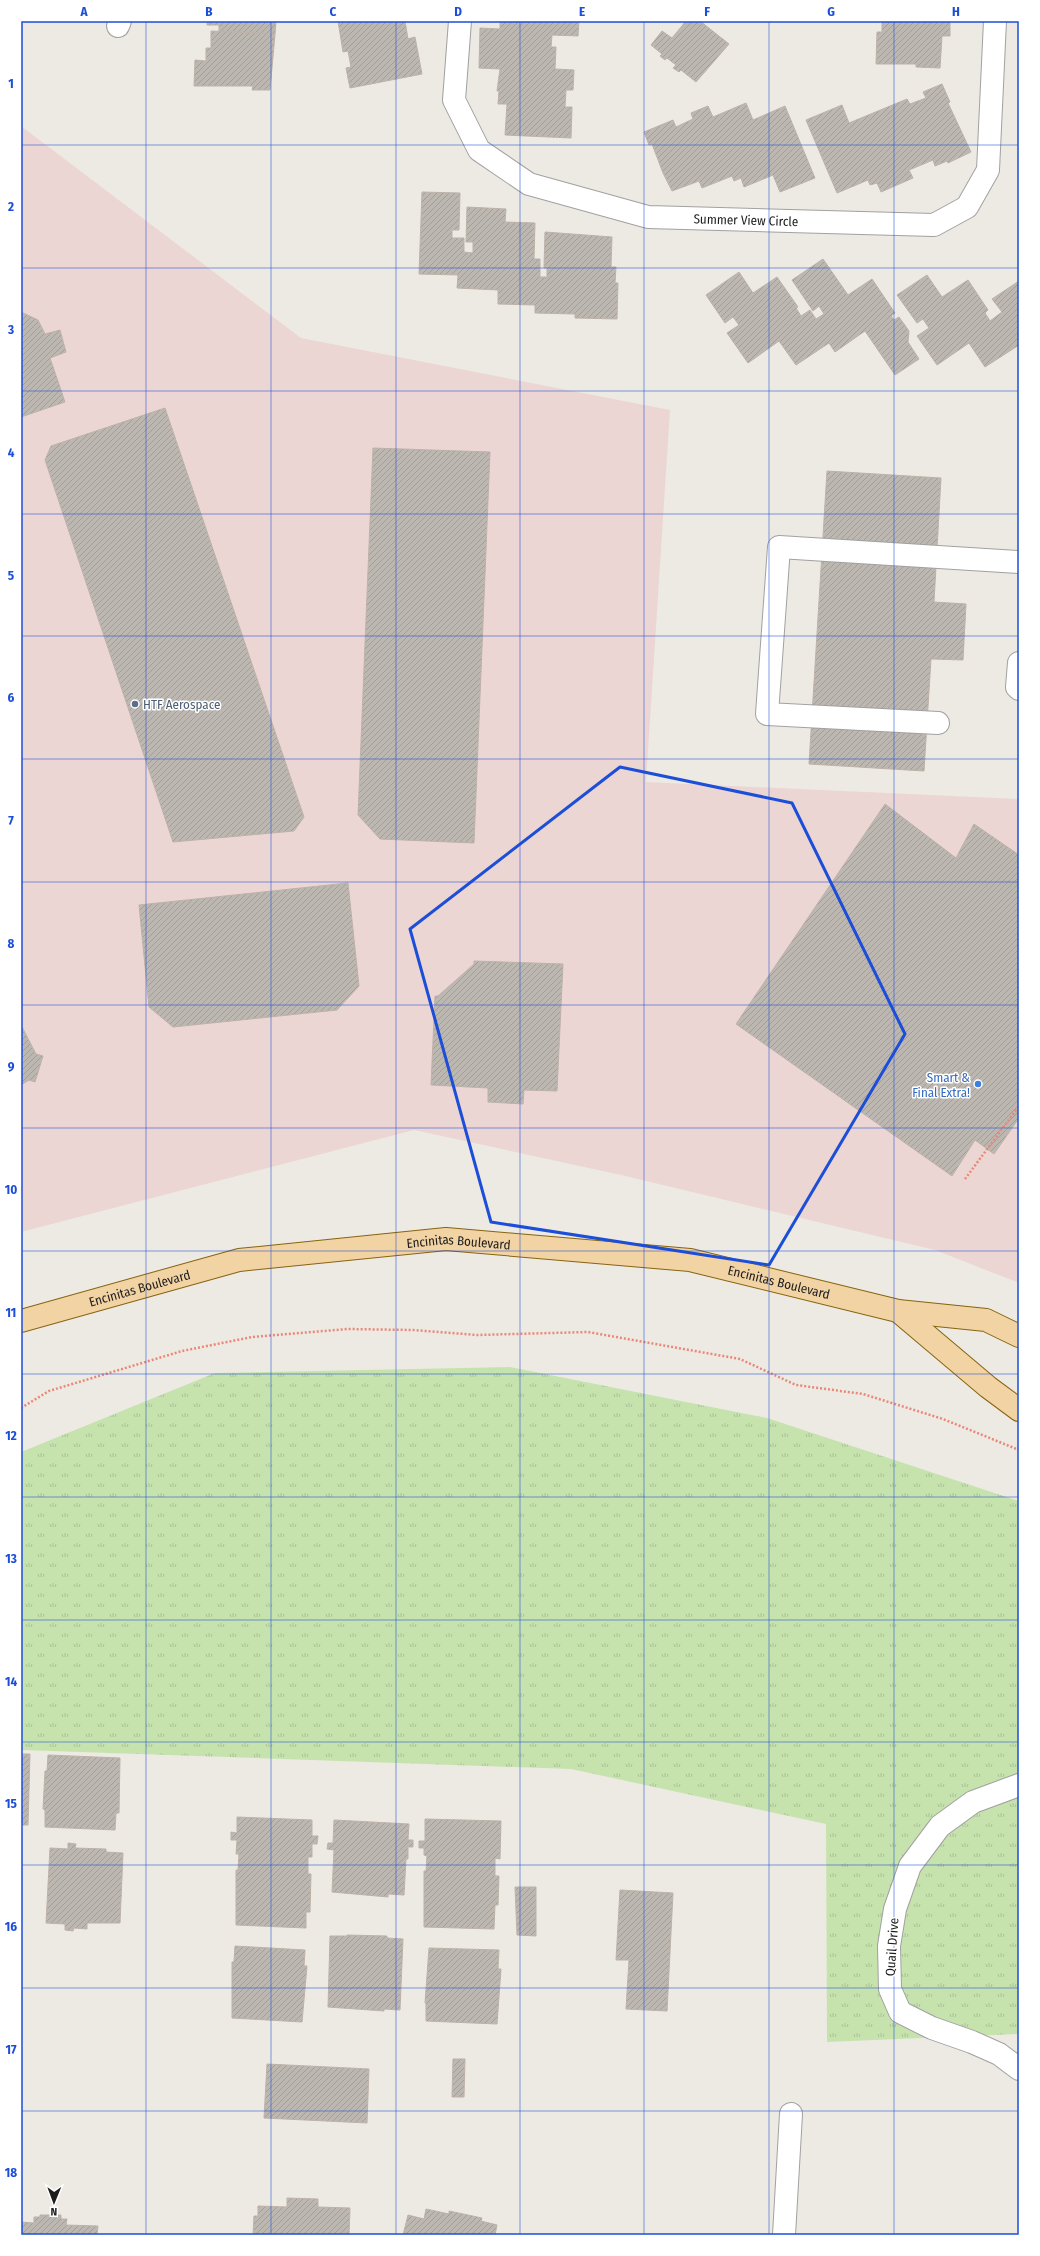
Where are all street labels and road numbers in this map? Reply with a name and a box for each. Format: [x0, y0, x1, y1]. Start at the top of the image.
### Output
street label: Summer View Circle [693, 211, 798, 229]
street label: Encinitas Boulevard [406, 1231, 511, 1252]
street label: Encinitas Boulevard [726, 1262, 832, 1302]
street label: Encinitas Boulevard [87, 1267, 192, 1309]
street label: Quail Drive [882, 1917, 902, 1977]

